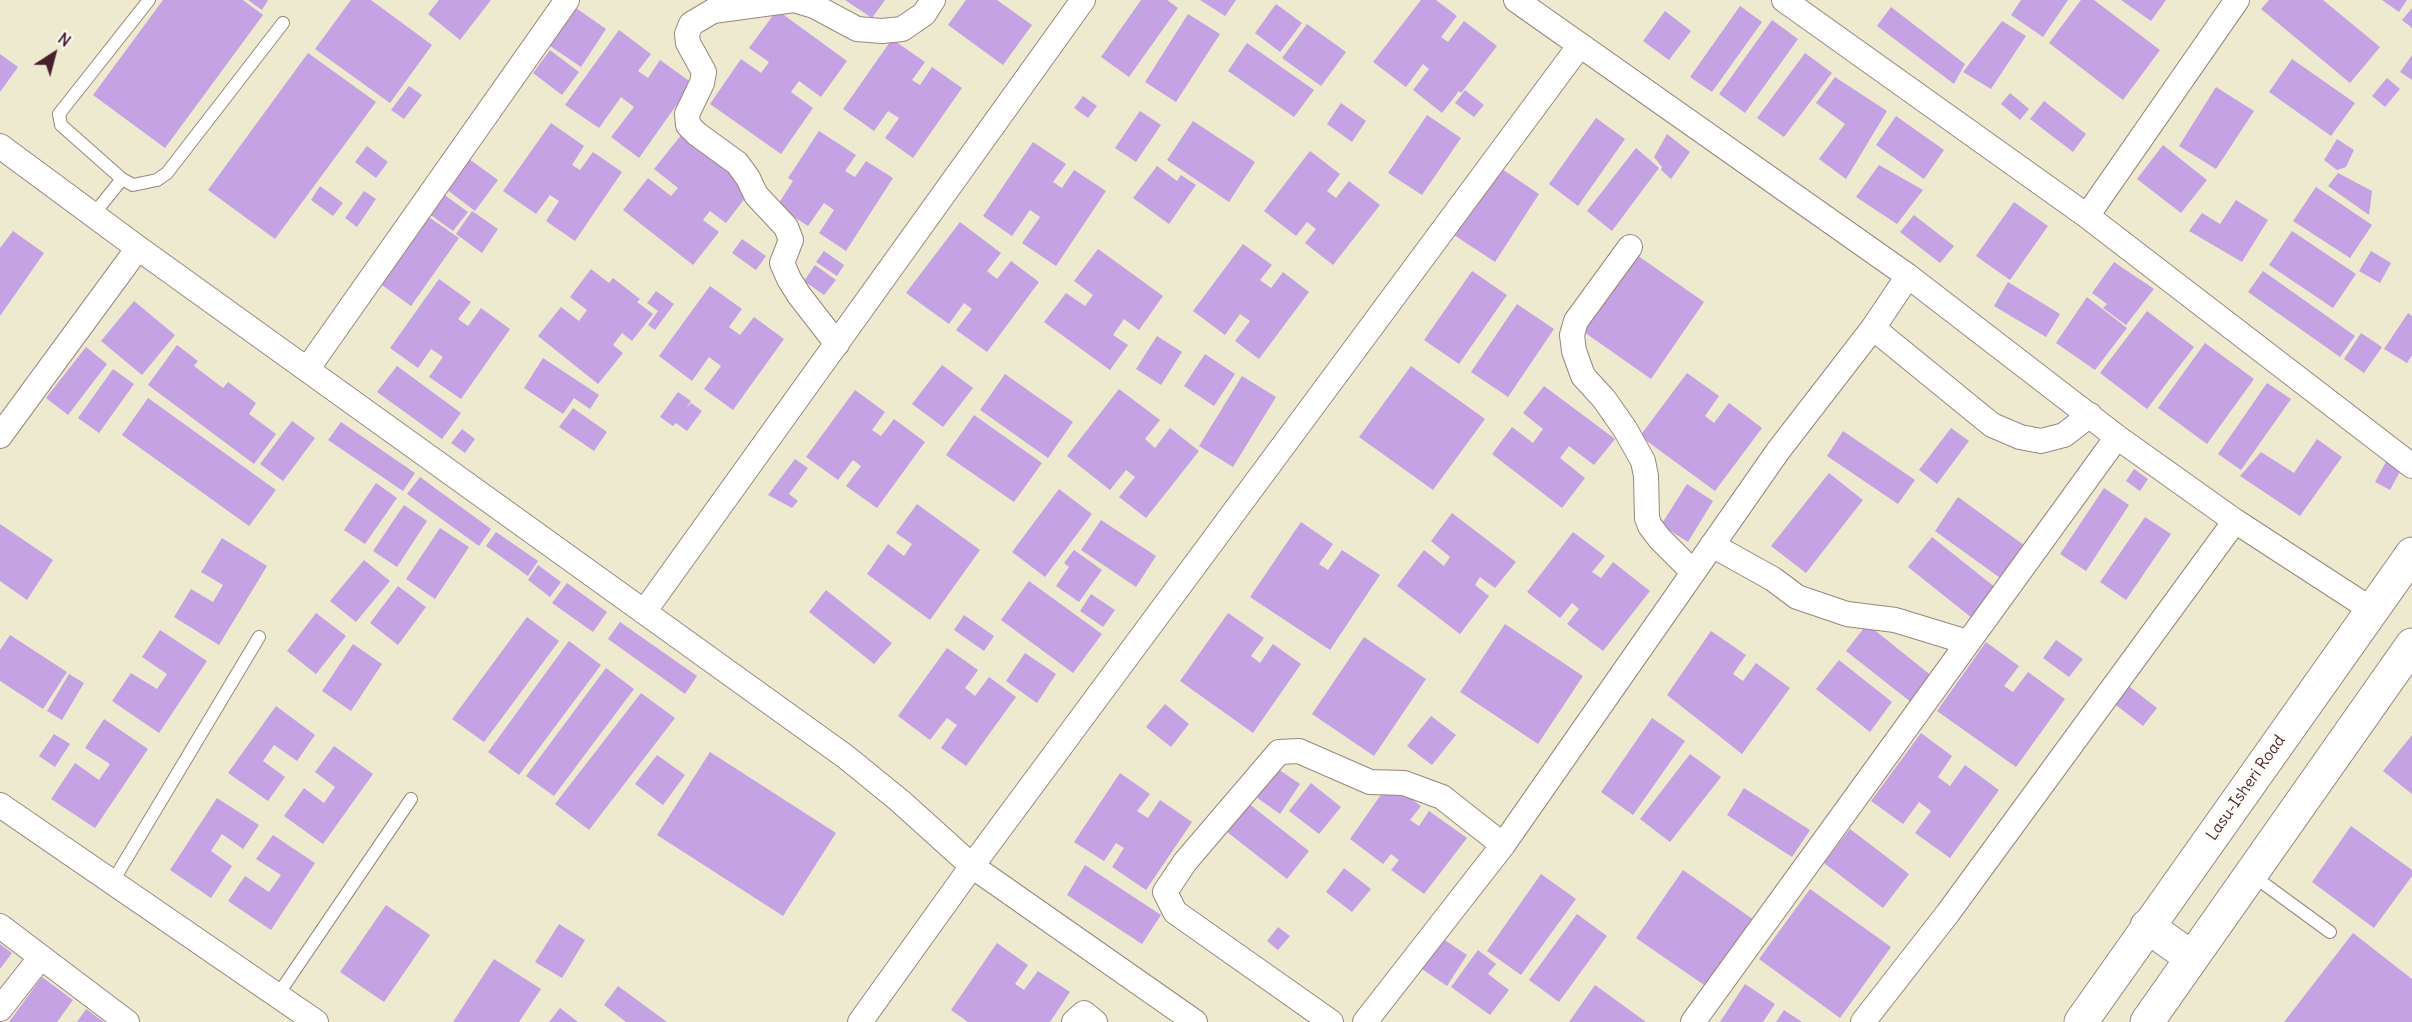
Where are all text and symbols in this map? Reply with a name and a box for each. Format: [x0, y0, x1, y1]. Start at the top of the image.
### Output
north arrow [24, 24, 84, 84]
text: N [54, 28, 75, 51]
street label: Lasu-Isheri Road [2203, 732, 2289, 844]

